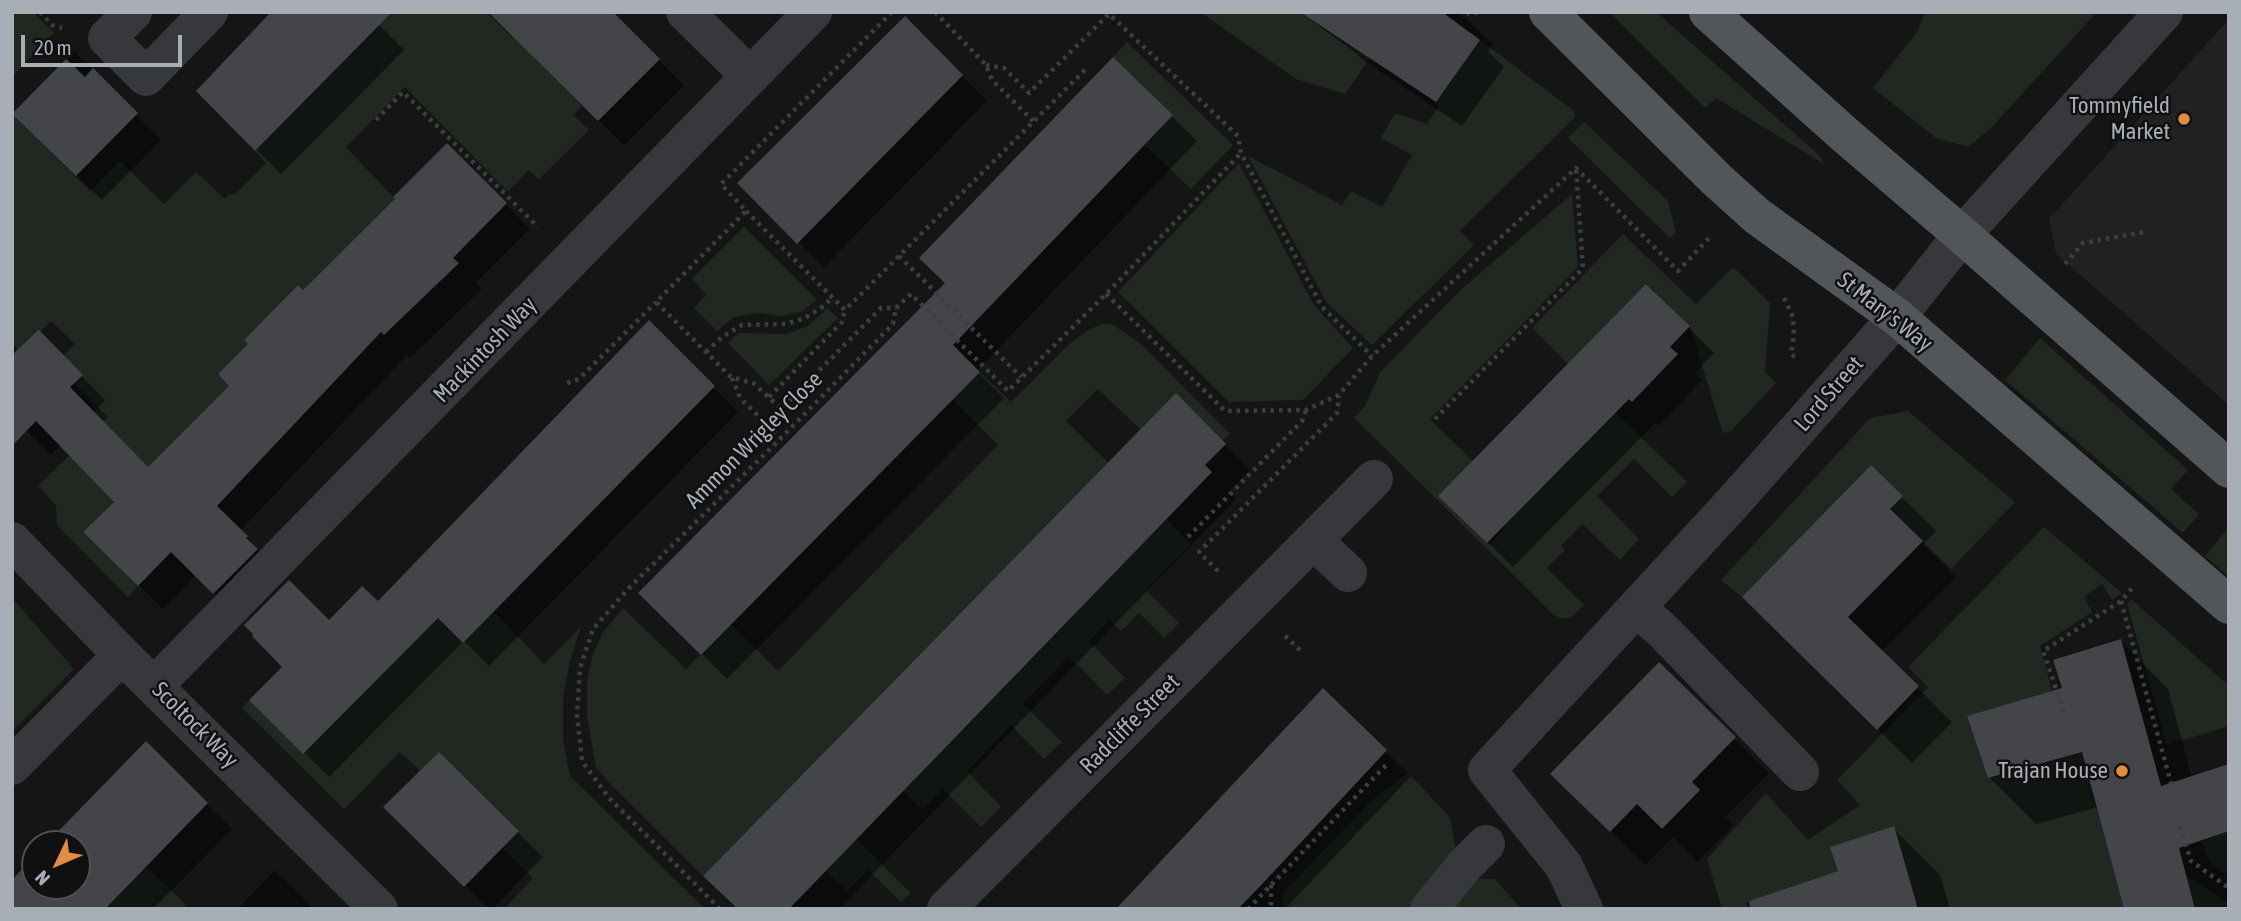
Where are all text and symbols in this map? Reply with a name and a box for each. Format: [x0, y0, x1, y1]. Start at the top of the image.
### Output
scale bar [24, 21, 186, 65]
text: 20 m [34, 35, 72, 59]
place label: Tommyfield Market [2069, 92, 2170, 146]
marker: Tommyfield Market [2176, 111, 2192, 127]
street label: St Mary's Way [1832, 266, 1938, 358]
street label: Mackintosh Way [428, 291, 542, 409]
street label: Lord Street [1789, 351, 1869, 437]
street label: Ammon Wrigley Close [680, 366, 828, 514]
street label: Radcliffe Street [1074, 668, 1186, 780]
street label: Scoltock Way [146, 676, 244, 774]
place label: Trajan House [1998, 757, 2108, 785]
marker: Trajan House [2114, 763, 2130, 779]
north arrow [21, 830, 91, 900]
text: N [31, 867, 54, 890]

